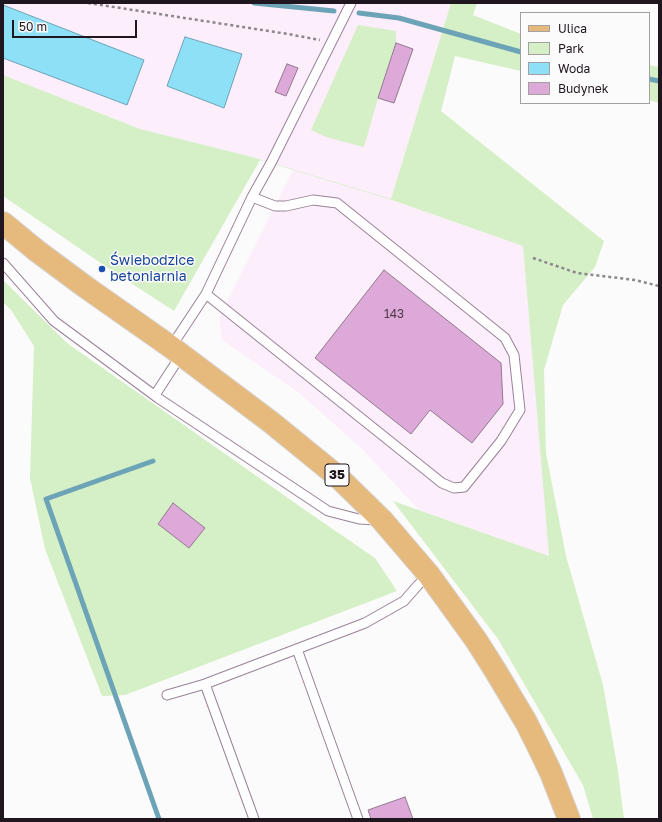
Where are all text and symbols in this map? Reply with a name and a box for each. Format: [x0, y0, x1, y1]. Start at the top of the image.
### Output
scale bar [14, 12, 139, 38]
legend [520, 12, 650, 104]
text: 50 m [19, 19, 47, 34]
text: Ulica [558, 21, 587, 36]
text: Park [558, 41, 584, 56]
text: Woda [558, 61, 590, 76]
text: Budynek [558, 81, 609, 96]
place label: Świebodzice betoniarnia [110, 253, 194, 286]
marker: Świebodzice betoniarnia [97, 264, 107, 274]
house number: 143 [384, 307, 404, 321]
road number: 35 [325, 464, 349, 486]

